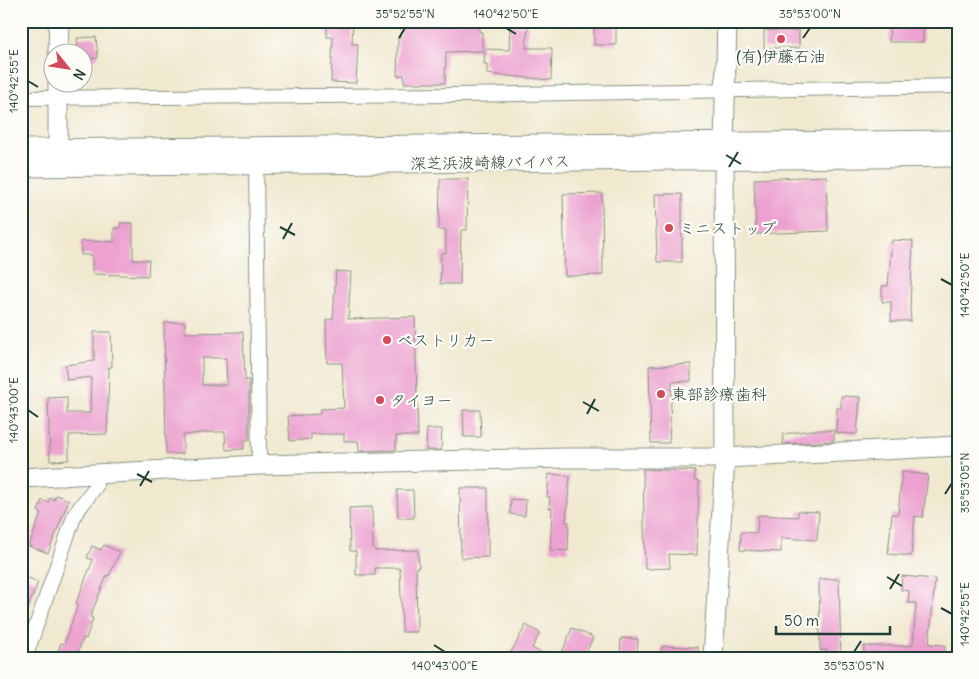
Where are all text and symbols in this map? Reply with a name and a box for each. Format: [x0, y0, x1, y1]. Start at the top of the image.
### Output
text: 35°52'55"N [375, 6, 435, 21]
text: 140°42'50"E [473, 6, 539, 21]
text: 35°53'00"N [779, 6, 841, 21]
marker: (有)伊藤石油 [775, 33, 787, 45]
north arrow [42, 42, 92, 92]
place label: (有)伊藤石油 [736, 46, 826, 66]
text: 140°42'55"E [6, 49, 21, 113]
text: N [69, 66, 89, 83]
street label: 深芝浜波崎線バイパス [410, 151, 570, 173]
place label: ミニストップ [679, 218, 777, 238]
marker: ミニストップ [663, 222, 675, 234]
text: 140°42'50"E [957, 252, 972, 318]
place label: ベストリカー [397, 330, 494, 350]
marker: ベストリカー [381, 334, 393, 346]
text: 140°43'00"E [6, 377, 21, 443]
place label: 東部診療歯科 [671, 384, 767, 404]
marker: 東部診療歯科 [655, 388, 667, 400]
place label: タイヨー [390, 390, 452, 410]
marker: タイヨー [374, 394, 386, 406]
text: 35°53'05"N [957, 453, 972, 513]
text: 140°42'55"E [957, 582, 972, 646]
scale bar [776, 604, 890, 636]
text: 50 m [784, 611, 819, 630]
text: 140°43'00"E [412, 658, 478, 673]
text: 35°53'05"N [824, 658, 884, 673]

